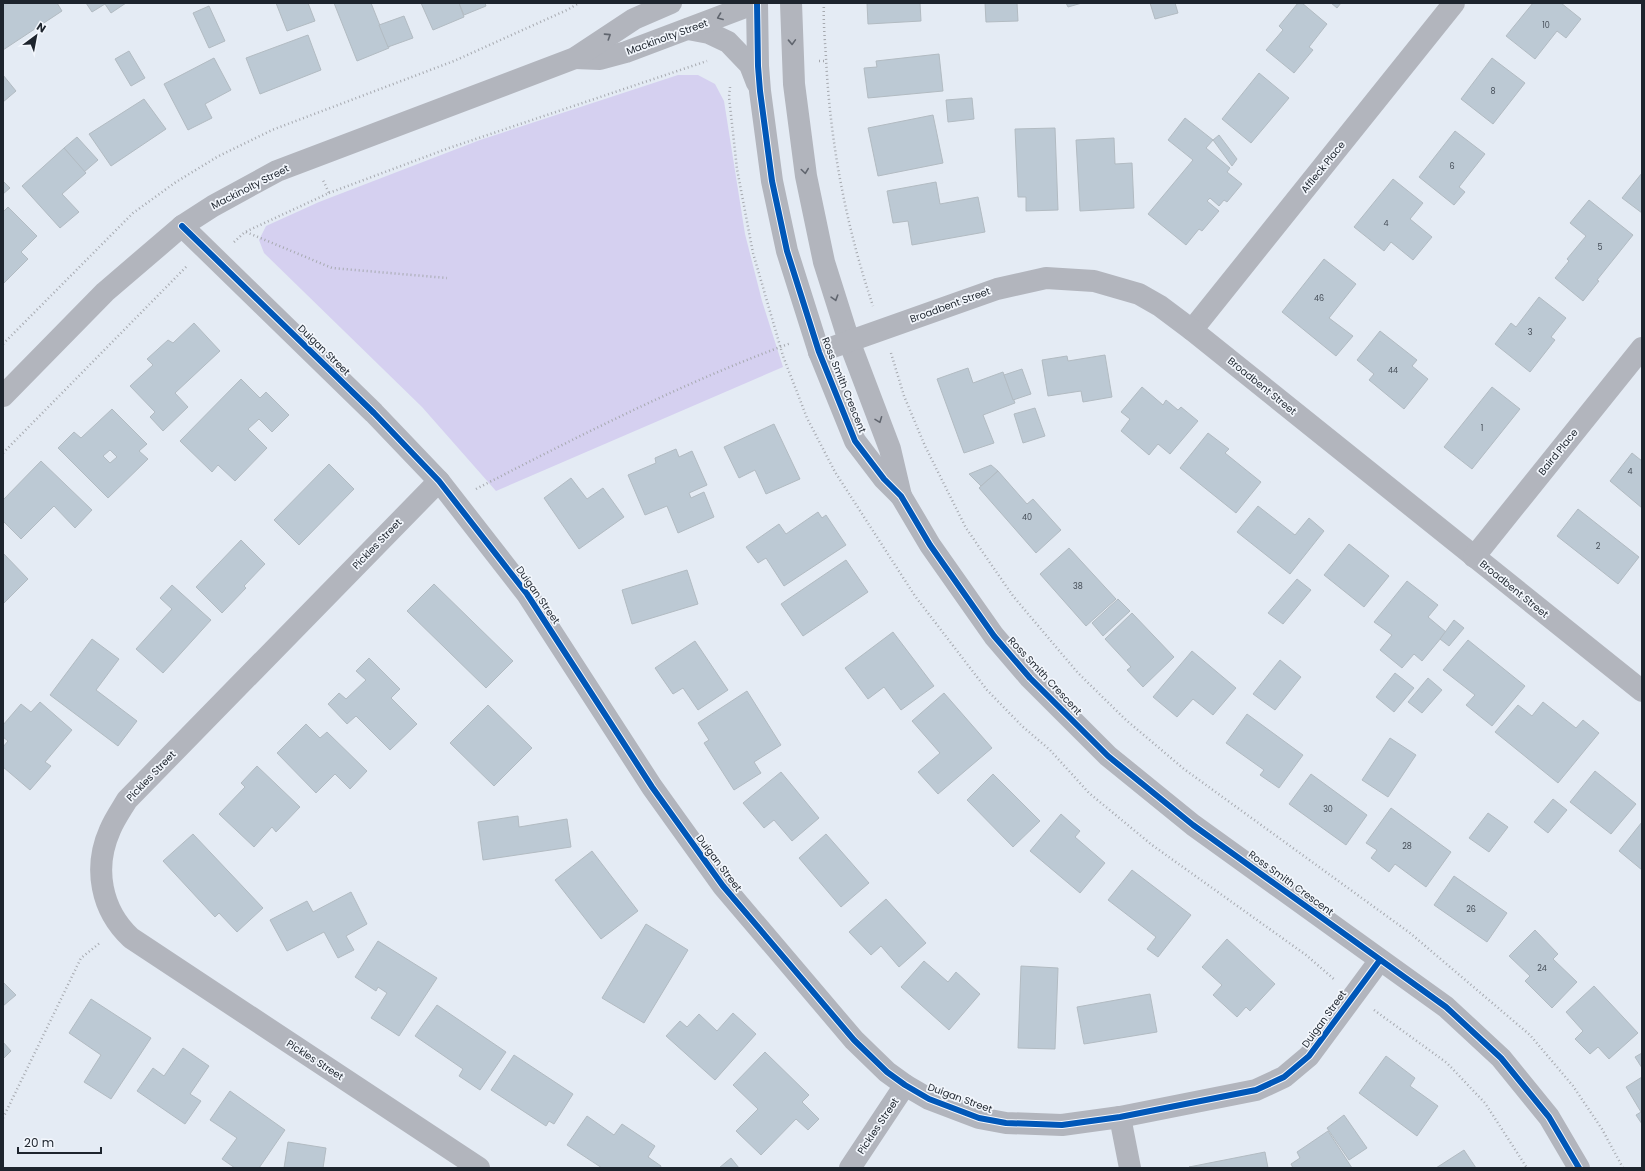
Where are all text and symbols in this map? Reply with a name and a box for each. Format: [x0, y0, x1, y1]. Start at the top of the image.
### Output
one-way arrow [716, 12, 723, 20]
street label: Mackinolty Street [624, 15, 710, 59]
north arrow [16, 16, 56, 56]
text: N [34, 19, 49, 36]
house number: 10 [1542, 20, 1550, 31]
one-way arrow [604, 33, 611, 41]
one-way arrow [788, 39, 797, 45]
house number: 8 [1490, 86, 1496, 97]
street label: Affleck Place [1297, 138, 1349, 196]
street label: Mackinolty Street [208, 161, 292, 213]
house number: 6 [1449, 161, 1455, 172]
one-way arrow [800, 168, 809, 174]
house number: 4 [1383, 218, 1389, 229]
house number: 5 [1597, 242, 1603, 253]
street label: Broadbent Street [908, 283, 993, 327]
house number: 46 [1314, 293, 1324, 304]
one-way arrow [830, 294, 839, 301]
street label: Duigan Street [294, 321, 354, 379]
house number: 3 [1528, 327, 1533, 338]
street label: Ross Smith Crescent [818, 335, 870, 435]
street label: Broadbent Street [1224, 354, 1300, 419]
house number: 44 [1388, 365, 1398, 376]
one-way arrow [874, 416, 882, 423]
house number: 1 [1481, 423, 1483, 434]
street label: Baird Place [1535, 426, 1581, 478]
house number: 4 [1627, 466, 1633, 477]
house number: 40 [1022, 512, 1032, 523]
street label: Pickles Street [349, 515, 405, 573]
house number: 2 [1596, 541, 1601, 552]
street label: Broadbent Street [1476, 557, 1552, 622]
street label: Duigan Street [512, 563, 564, 627]
house number: 38 [1073, 581, 1083, 592]
street label: Ross Smith Crescent [1005, 634, 1086, 719]
street label: Pickles Street [123, 747, 179, 805]
house number: 30 [1323, 804, 1333, 815]
street label: Duigan Street [693, 831, 746, 895]
house number: 28 [1402, 841, 1412, 852]
street label: Ross Smith Crescent [1245, 847, 1337, 919]
house number: 26 [1466, 904, 1476, 915]
house number: 24 [1537, 963, 1547, 974]
street label: Duigan Street [1298, 987, 1350, 1051]
street label: Pickles Street [284, 1036, 347, 1084]
street label: Duigan Street [926, 1079, 995, 1117]
street label: Pickles Street [854, 1094, 903, 1157]
scale bar [18, 1129, 101, 1155]
text: 20 m [24, 1134, 54, 1151]

